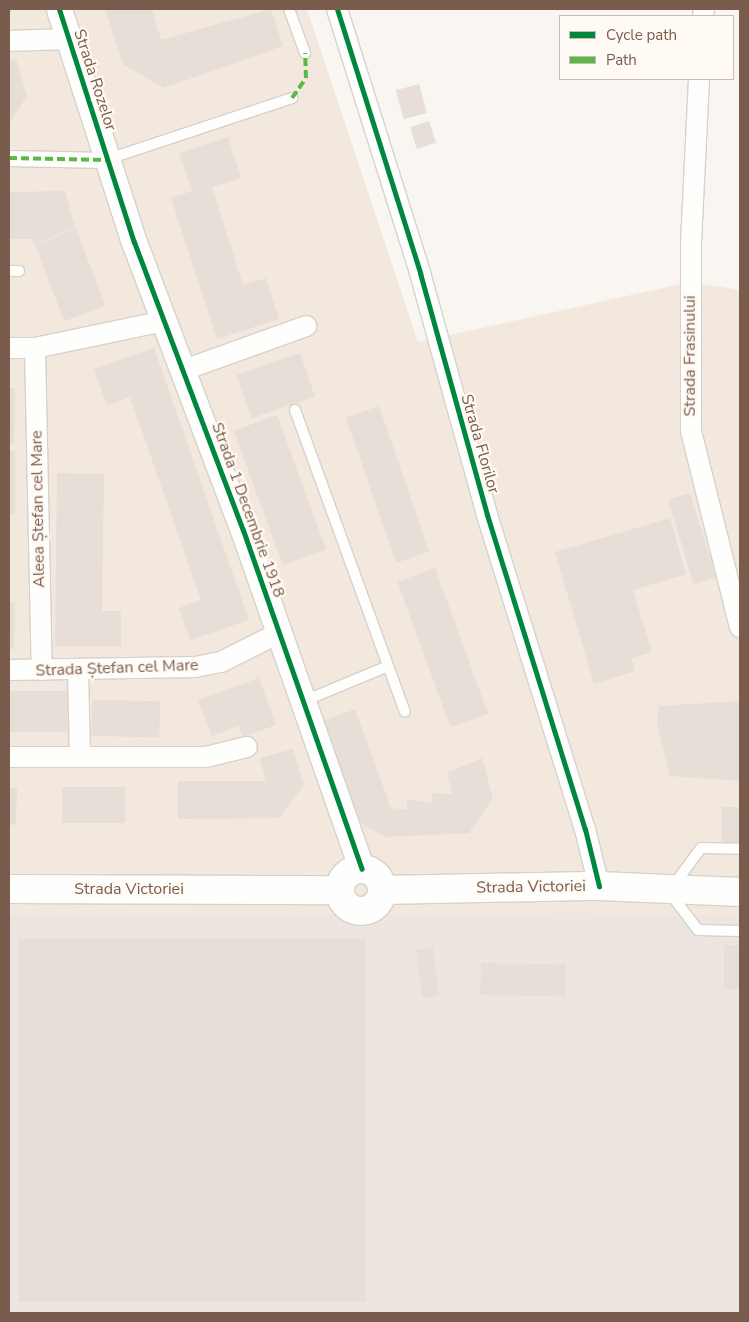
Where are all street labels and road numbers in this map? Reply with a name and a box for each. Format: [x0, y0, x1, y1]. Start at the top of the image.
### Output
street label: Strada Rozelor [70, 27, 120, 133]
street label: Strada Frasinului [680, 295, 700, 417]
street label: Strada Florilor [457, 392, 503, 496]
street label: Strada 1 Decembrie 1918 [207, 420, 289, 600]
street label: Aleea Ștefan cel Mare [27, 430, 49, 588]
street label: Strada Ștefan cel Mare [35, 656, 199, 680]
street label: Strada Victoriei [476, 876, 586, 898]
street label: Strada Victoriei [74, 879, 184, 899]

